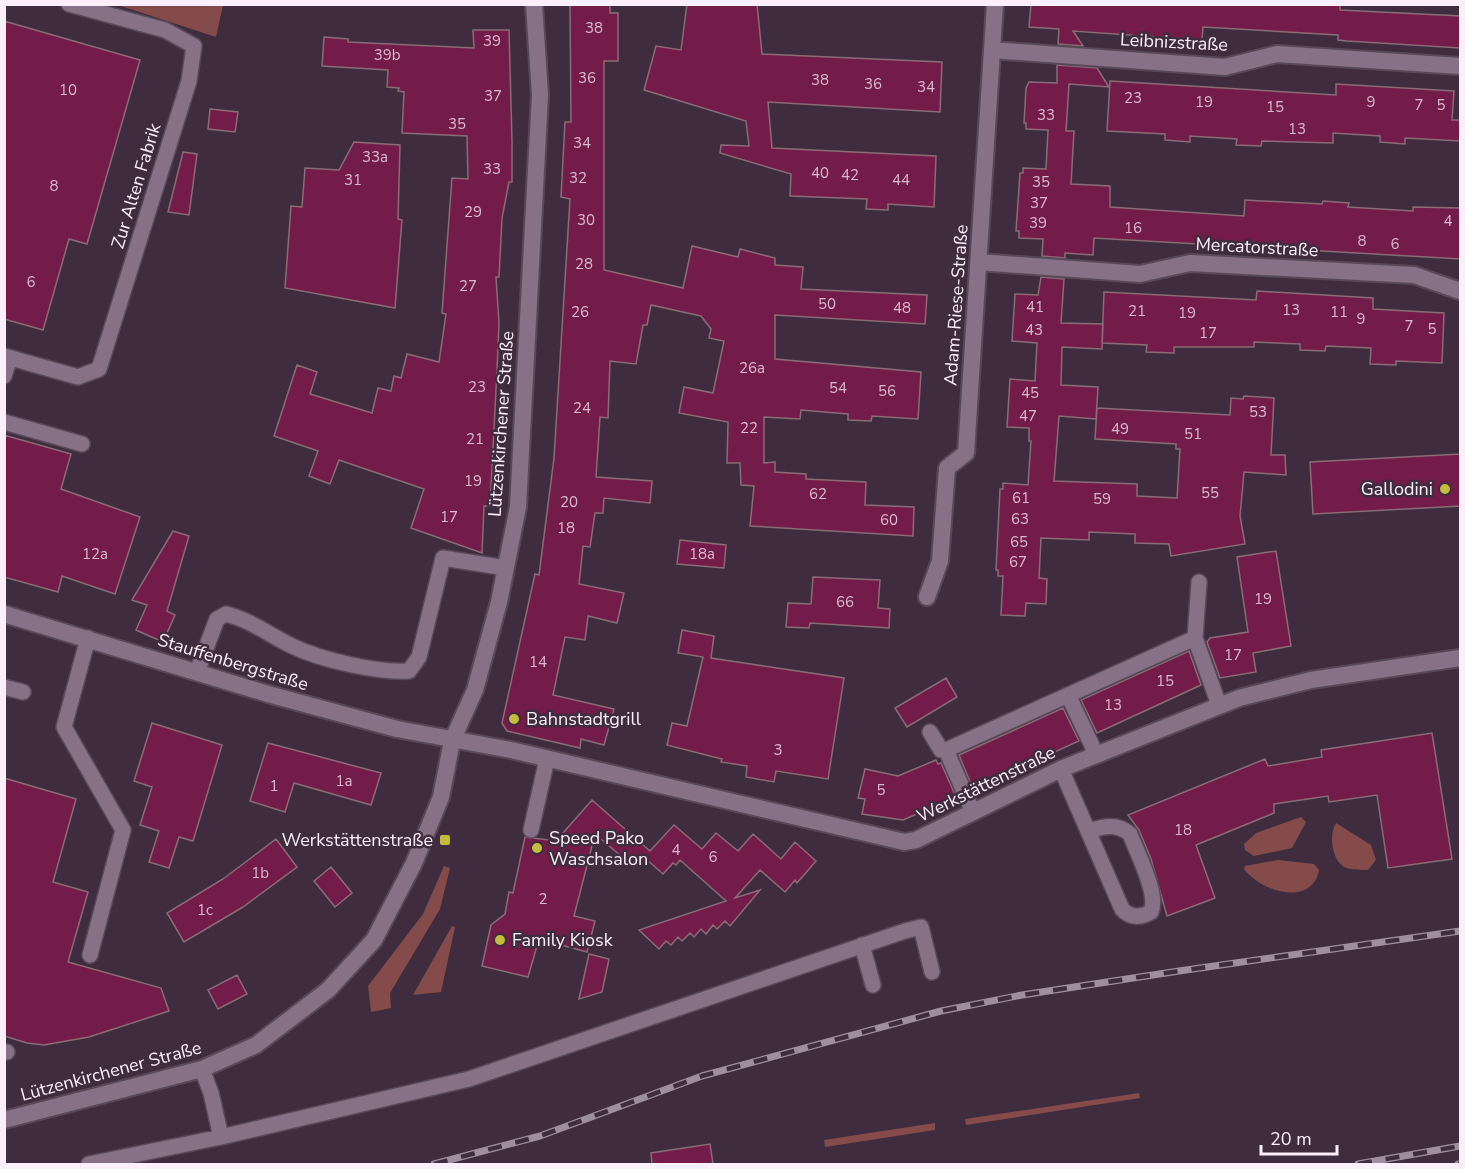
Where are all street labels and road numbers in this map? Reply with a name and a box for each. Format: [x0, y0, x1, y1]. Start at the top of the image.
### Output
street label: Leibnizstraße [1119, 27, 1229, 57]
street label: Zur Alten Fabrik [106, 120, 167, 252]
street label: Adam-Riese-Straße [938, 224, 974, 386]
street label: Mercatorstraße [1195, 232, 1319, 262]
street label: Lützenkirchener Straße [483, 330, 519, 518]
street label: Stauffenbergstraße [155, 628, 311, 696]
street label: Werkstättenstraße [913, 740, 1059, 828]
street label: Lützenkirchener Straße [18, 1035, 204, 1107]

